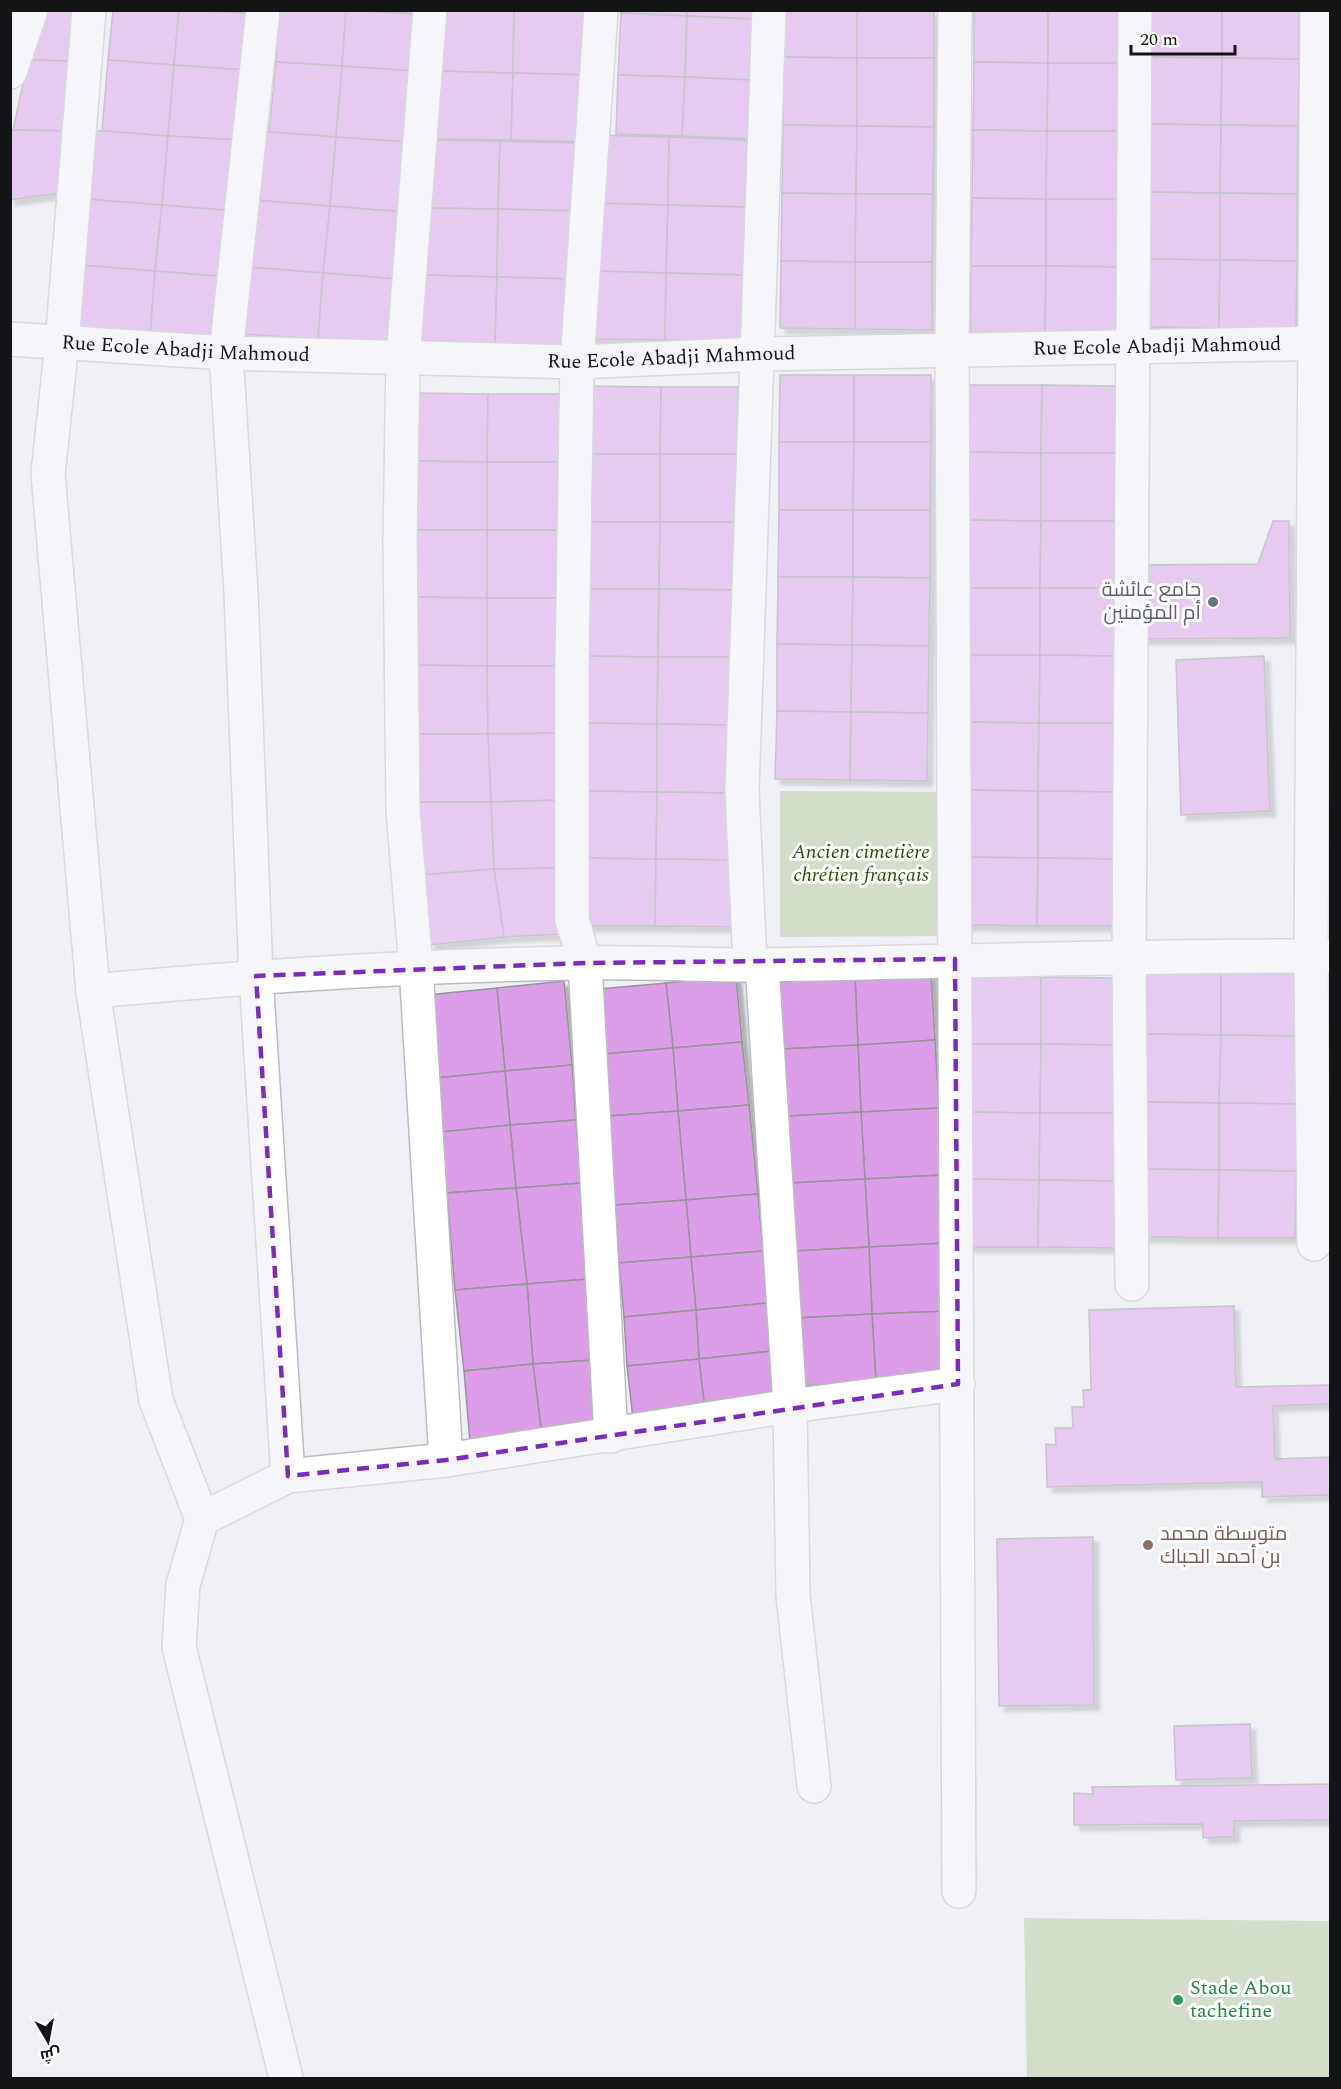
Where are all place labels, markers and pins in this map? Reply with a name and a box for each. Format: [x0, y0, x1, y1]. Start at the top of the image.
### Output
place label: جامع عائشة أم المؤمنين [1102, 575, 1201, 628]
marker: جامع عائشة أم المؤمنين [1206, 595, 1220, 609]
place label: متوسطة محمد بن أحمد الحباك [1160, 1519, 1287, 1572]
marker: متوسطة محمد بن أحمد الحباك [1141, 1538, 1155, 1552]
place label: Stade Abou tachefine [1190, 1973, 1291, 2026]
marker: Stade Abou tachefine [1171, 1993, 1185, 2007]

